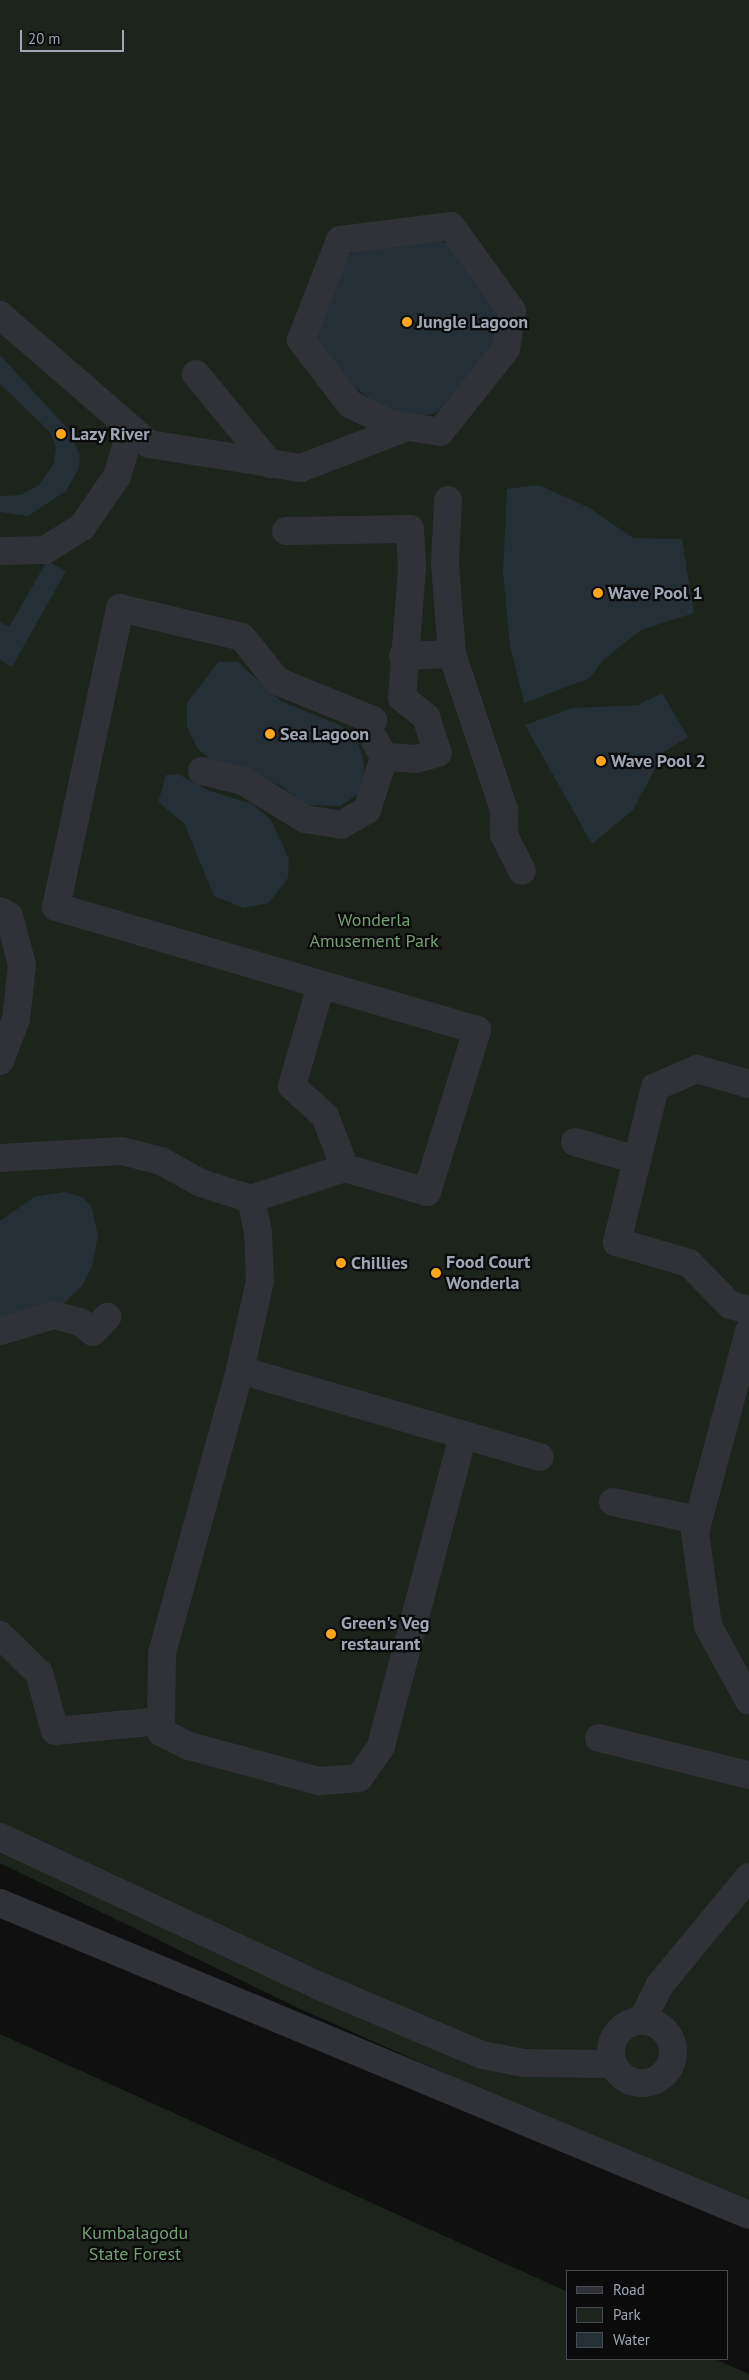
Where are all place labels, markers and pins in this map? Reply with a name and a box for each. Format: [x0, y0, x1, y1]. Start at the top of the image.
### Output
place label: Jungle Lagoon [417, 311, 528, 333]
marker: Jungle Lagoon [401, 316, 413, 328]
place label: Lazy River [71, 423, 150, 445]
marker: Lazy River [55, 428, 67, 440]
place label: Wave Pool 1 [608, 582, 703, 604]
marker: Wave Pool 1 [592, 587, 604, 599]
place label: Sea Lagoon [280, 723, 369, 745]
marker: Sea Lagoon [264, 728, 276, 740]
place label: Wave Pool 2 [611, 750, 706, 772]
marker: Wave Pool 2 [595, 755, 607, 767]
place label: Chillies [351, 1252, 408, 1274]
place label: Food Court Wonderla [446, 1252, 531, 1294]
marker: Chillies [335, 1257, 347, 1269]
marker: Food Court Wonderla [430, 1267, 442, 1279]
place label: Green's Veg restaurant [341, 1613, 430, 1656]
marker: Green's Veg restaurant [325, 1628, 337, 1640]

